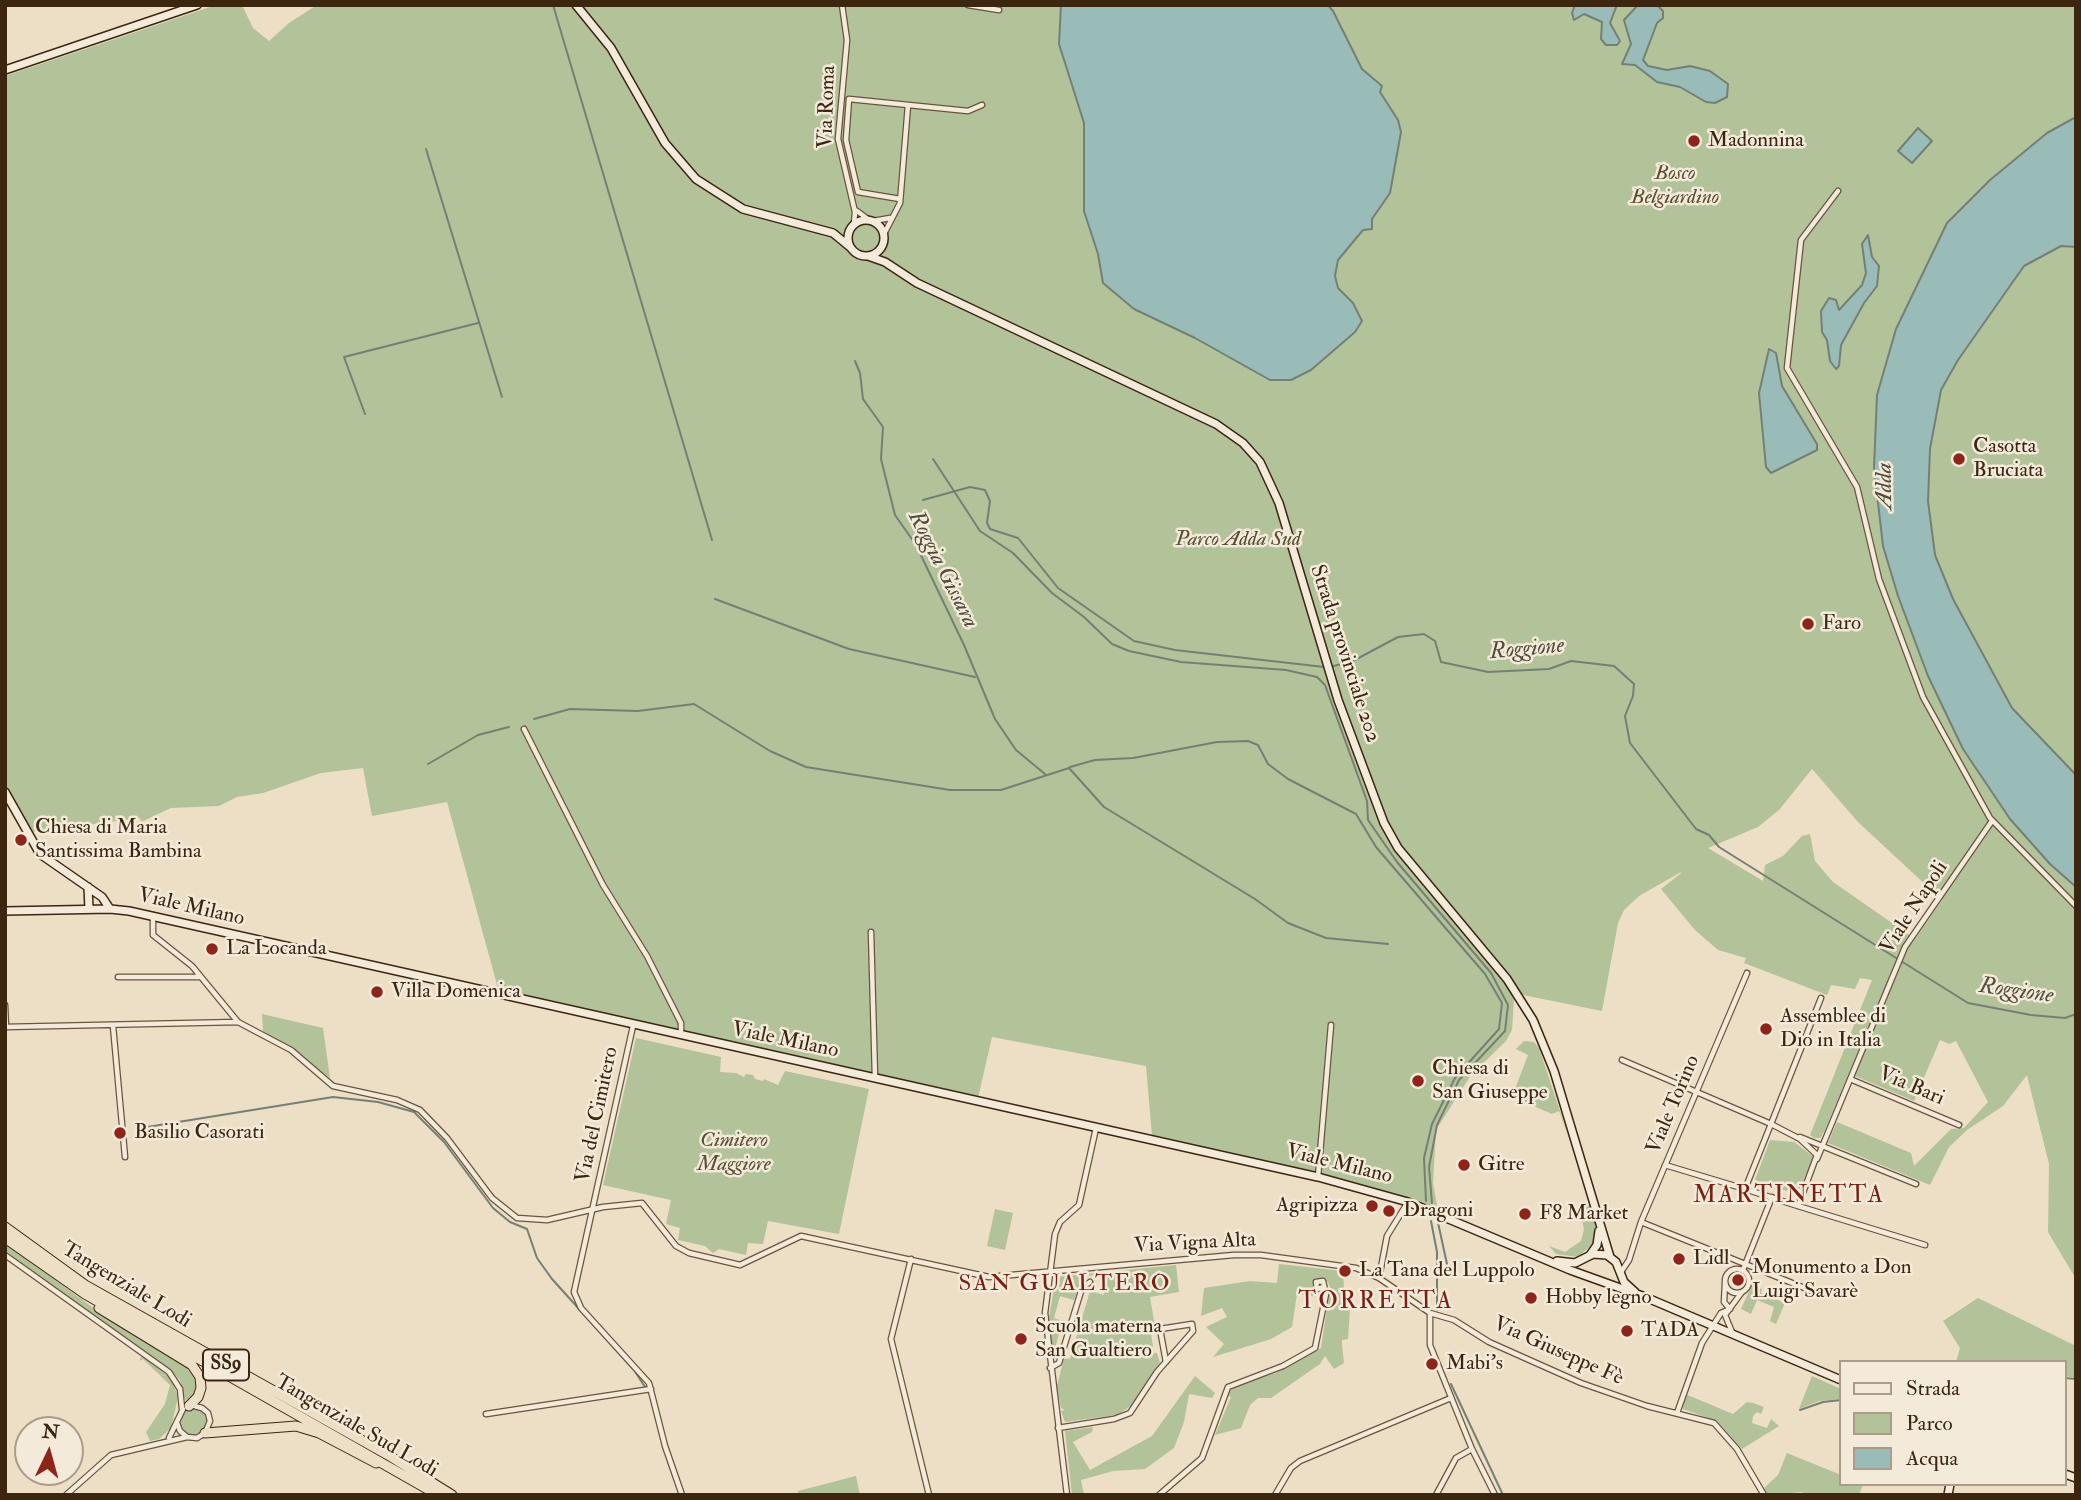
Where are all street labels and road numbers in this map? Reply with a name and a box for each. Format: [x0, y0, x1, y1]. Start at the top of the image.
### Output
street label: Via Roma [814, 65, 842, 149]
street label: Strada provinciale 202 [1303, 562, 1385, 746]
street label: Viale Napoli [1876, 857, 1954, 959]
street label: Viale Milano [135, 884, 247, 932]
street label: Viale Milano [729, 1017, 841, 1065]
street label: Via del Cimitero [571, 1045, 625, 1185]
street label: Viale Torino [1642, 1052, 1706, 1158]
street label: Via Bari [1874, 1062, 1948, 1112]
street label: Viale Milano [1283, 1140, 1395, 1190]
street label: Via Vigna Alta [1133, 1228, 1257, 1260]
street label: Tangenziale Lodi [57, 1237, 195, 1335]
street label: Via Giuseppe Fè [1489, 1312, 1627, 1392]
road number: SS9 [203, 1350, 249, 1380]
street label: Tangenziale Sud Lodi [270, 1370, 442, 1484]

